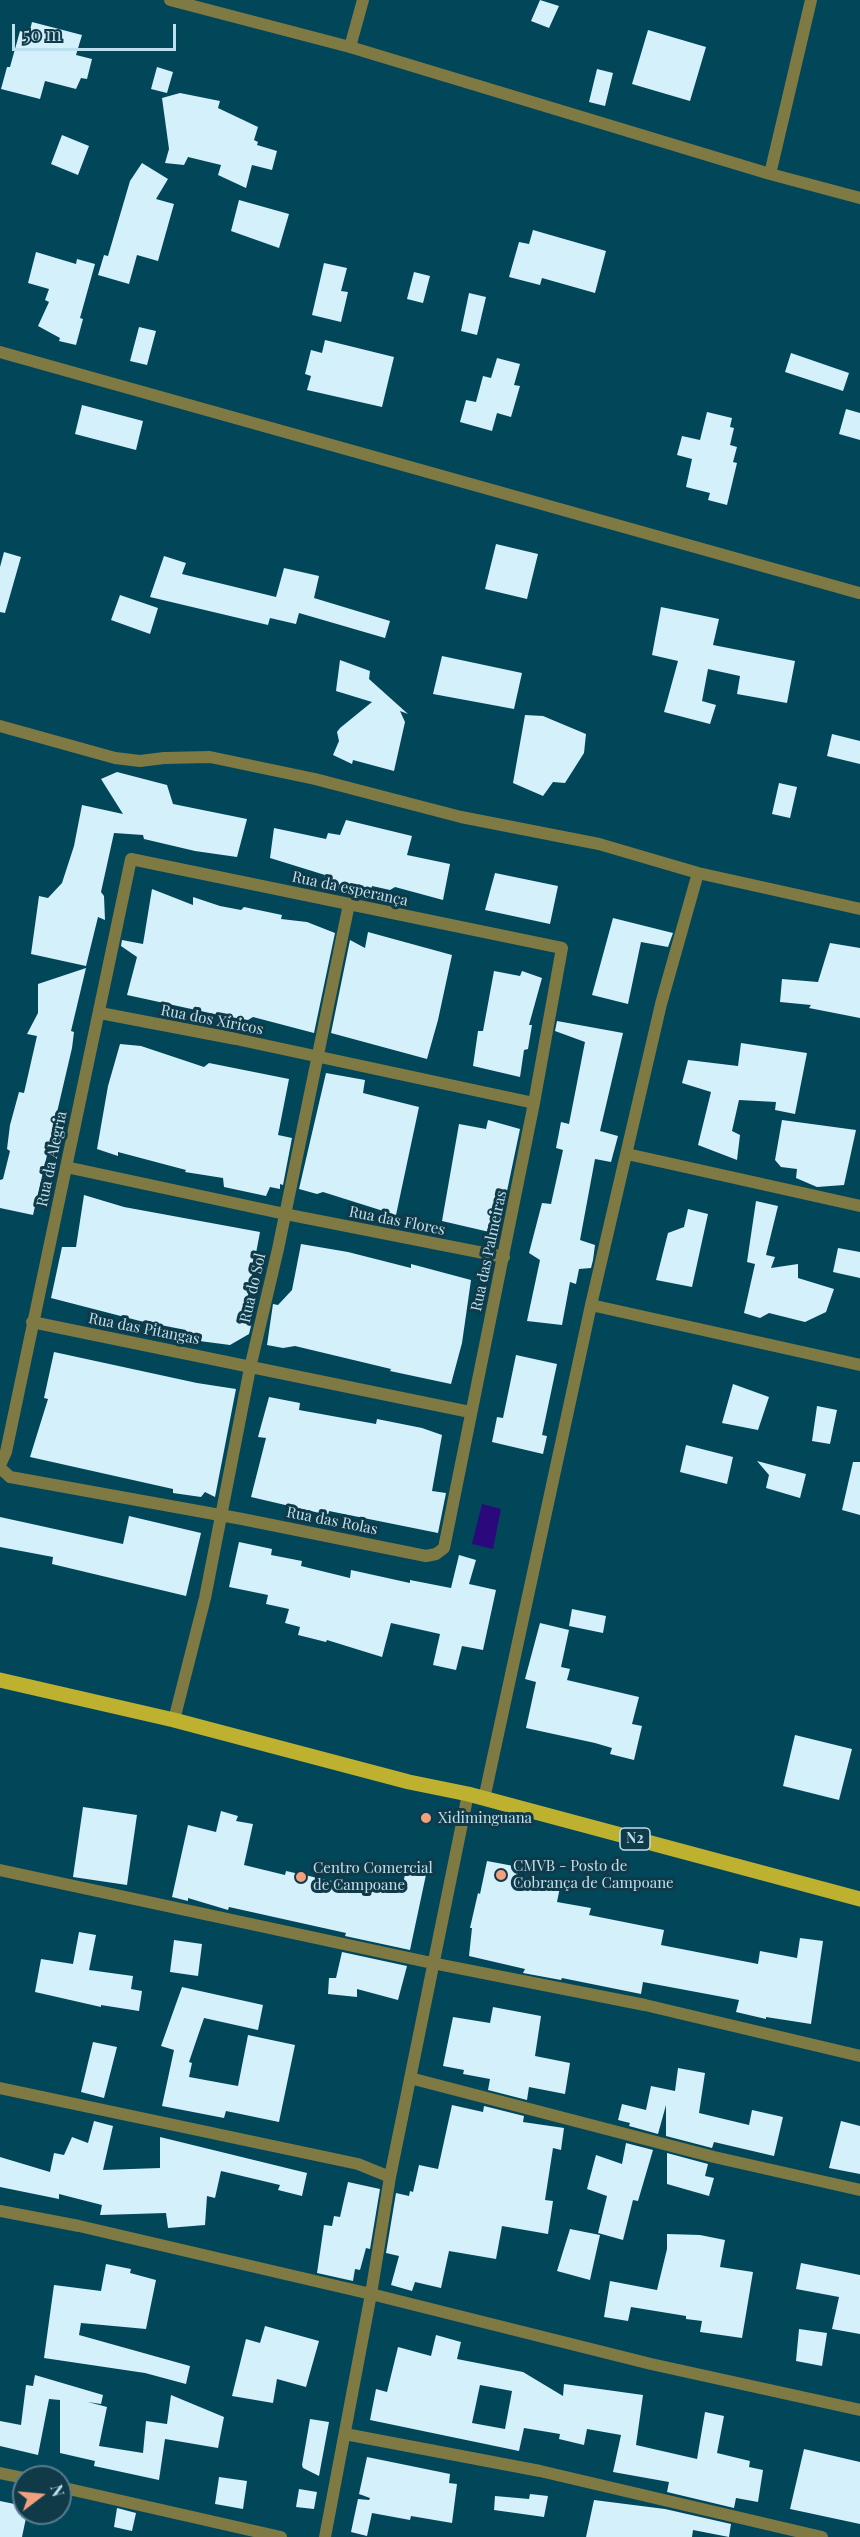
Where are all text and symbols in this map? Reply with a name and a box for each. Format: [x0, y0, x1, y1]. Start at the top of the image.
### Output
scale bar [15, 12, 178, 50]
text: 50 m [23, 22, 62, 46]
street label: Rua da esperança [290, 868, 410, 910]
street label: Rua dos Xiricos [159, 1001, 265, 1039]
street label: Rua da Alegria [33, 1110, 71, 1208]
street label: Rua das Palmeiras [467, 1189, 511, 1313]
street label: Rua das Flores [347, 1203, 447, 1239]
street label: Rua do Sol [236, 1251, 270, 1325]
street label: Rua das Pitangas [87, 1309, 201, 1349]
street label: Rua das Rolas [285, 1503, 379, 1539]
place label: Xidiminguana [438, 1809, 532, 1827]
marker: Xidiminguana [419, 1811, 433, 1825]
road number: N2 [620, 1828, 650, 1850]
place label: CMVB - Posto de Cobrança de Campoane [513, 1857, 674, 1892]
place label: Centro Comercial de Campoane [313, 1859, 433, 1894]
marker: CMVB - Posto de Cobrança de Campoane [494, 1868, 508, 1882]
marker: Centro Comercial de Campoane [294, 1870, 308, 1884]
north arrow [12, 2465, 72, 2525]
text: N [46, 2482, 70, 2499]

